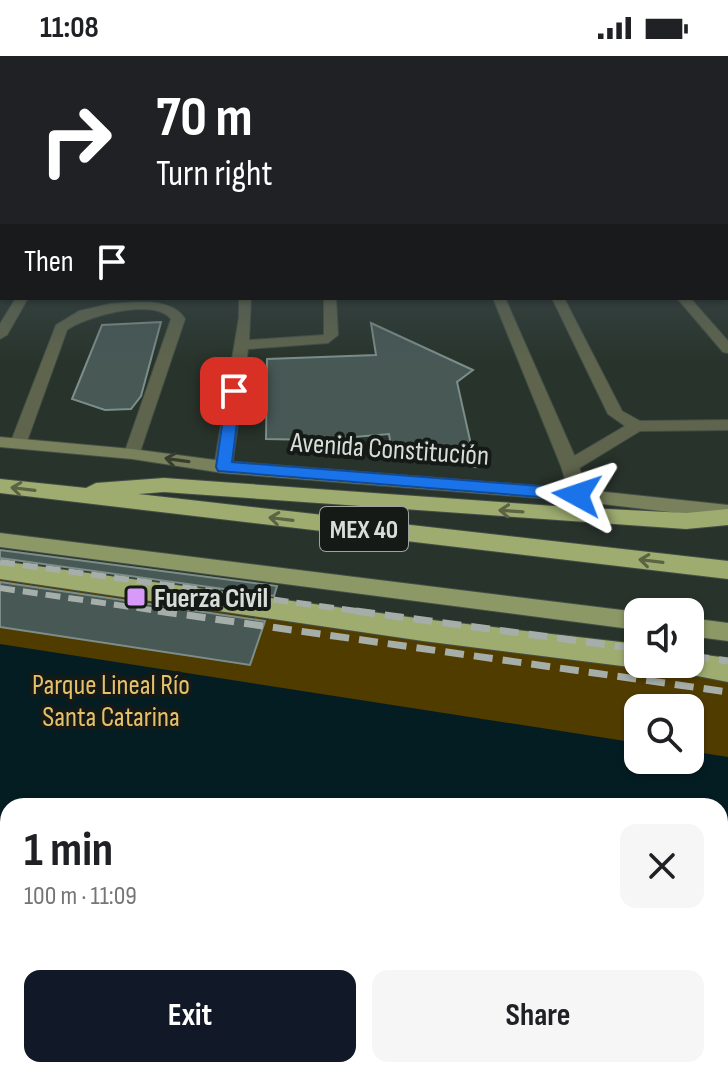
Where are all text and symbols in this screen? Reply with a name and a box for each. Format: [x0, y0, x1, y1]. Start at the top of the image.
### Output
text: 11:08 [40, 10, 99, 46]
text: 70 m [156, 85, 253, 152]
icon: right [24, 88, 128, 192]
text: Turn right [156, 153, 273, 196]
icon: arrive [90, 240, 134, 284]
text: Then [24, 244, 74, 280]
pin [200, 357, 268, 425]
icon: arrive [212, 369, 256, 413]
street label: Avenida Constitución [289, 426, 490, 473]
one-way arrow [164, 452, 190, 467]
position arrow [535, 453, 619, 537]
one-way arrow [11, 481, 36, 496]
one-way arrow [498, 503, 525, 518]
road number: MEX 40 [320, 507, 408, 551]
one-way arrow [268, 512, 295, 527]
one-way arrow [638, 554, 664, 569]
place label: Fuerza Civil [154, 582, 268, 615]
marker: Fuerza Civil [125, 586, 147, 608]
map controls [624, 598, 704, 774]
button: sound [624, 598, 704, 678]
park label: Parque Lineal Río Santa Catarina [32, 669, 190, 734]
button: search [624, 694, 704, 774]
text: 1 min [24, 822, 113, 879]
button: close [620, 824, 704, 908]
text: 100 m · 11:09 [24, 881, 137, 912]
button: Exit [24, 970, 356, 1062]
button: Share [372, 970, 704, 1062]

